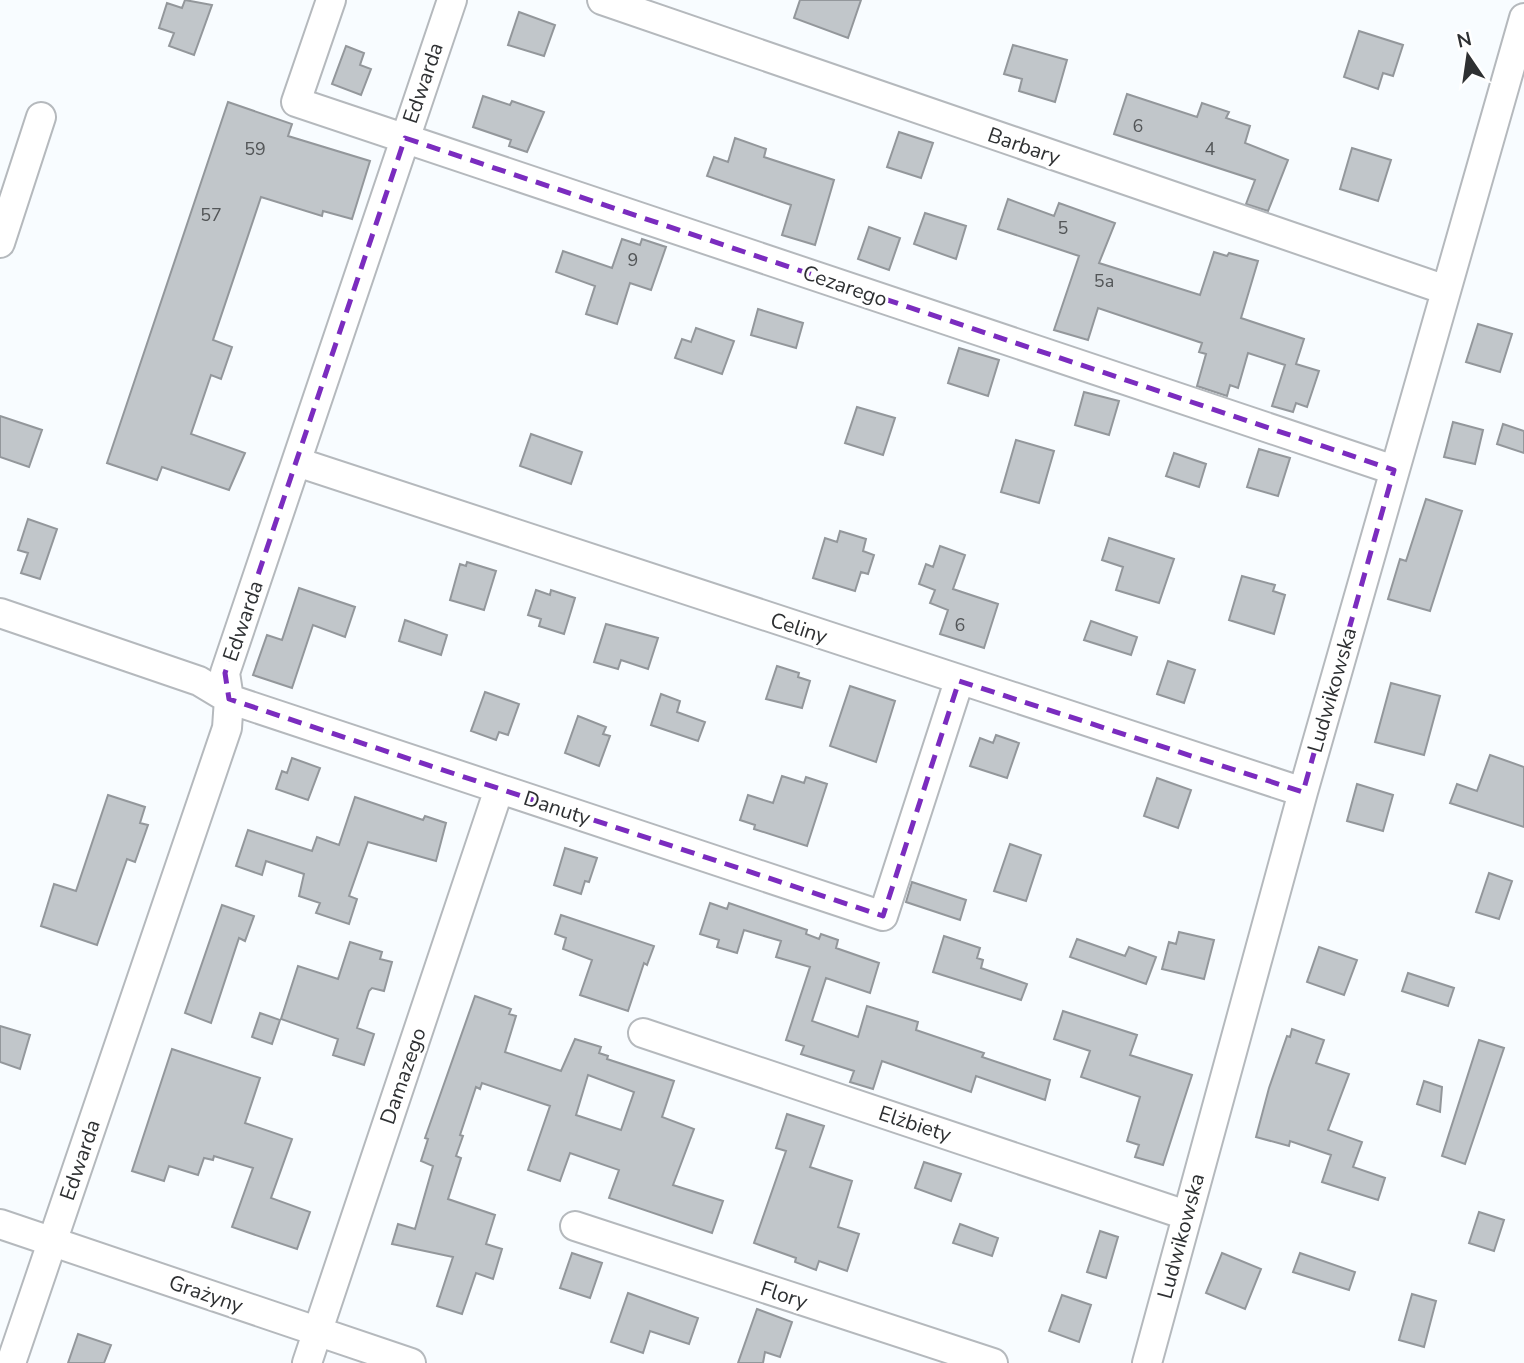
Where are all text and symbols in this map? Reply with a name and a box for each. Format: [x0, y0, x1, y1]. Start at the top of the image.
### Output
north arrow [1433, 21, 1503, 91]
text: N [1455, 26, 1474, 55]
street label: Edwarda [396, 39, 450, 127]
house number: 6 [1133, 114, 1143, 138]
street label: Barbary [984, 121, 1064, 172]
house number: 59 [244, 137, 266, 161]
house number: 4 [1205, 137, 1216, 161]
house number: 57 [200, 203, 222, 227]
house number: 5 [1058, 216, 1068, 240]
house number: 9 [628, 248, 638, 272]
street label: Cezarego [799, 258, 891, 314]
house number: 5a [1094, 269, 1114, 293]
street label: Edwarda [216, 577, 270, 665]
street label: Celiny [767, 606, 831, 650]
house number: 6 [955, 613, 965, 637]
street label: Ludwikowska [1301, 624, 1363, 756]
street label: Danuty [520, 784, 594, 832]
street label: Damazego [373, 1024, 433, 1128]
street label: Elżbiety [875, 1099, 955, 1149]
street label: Edwarda [53, 1116, 107, 1204]
street label: Ludwikowska [1151, 1170, 1211, 1302]
street label: Grażyny [165, 1268, 247, 1320]
street label: Flory [757, 1274, 811, 1316]

